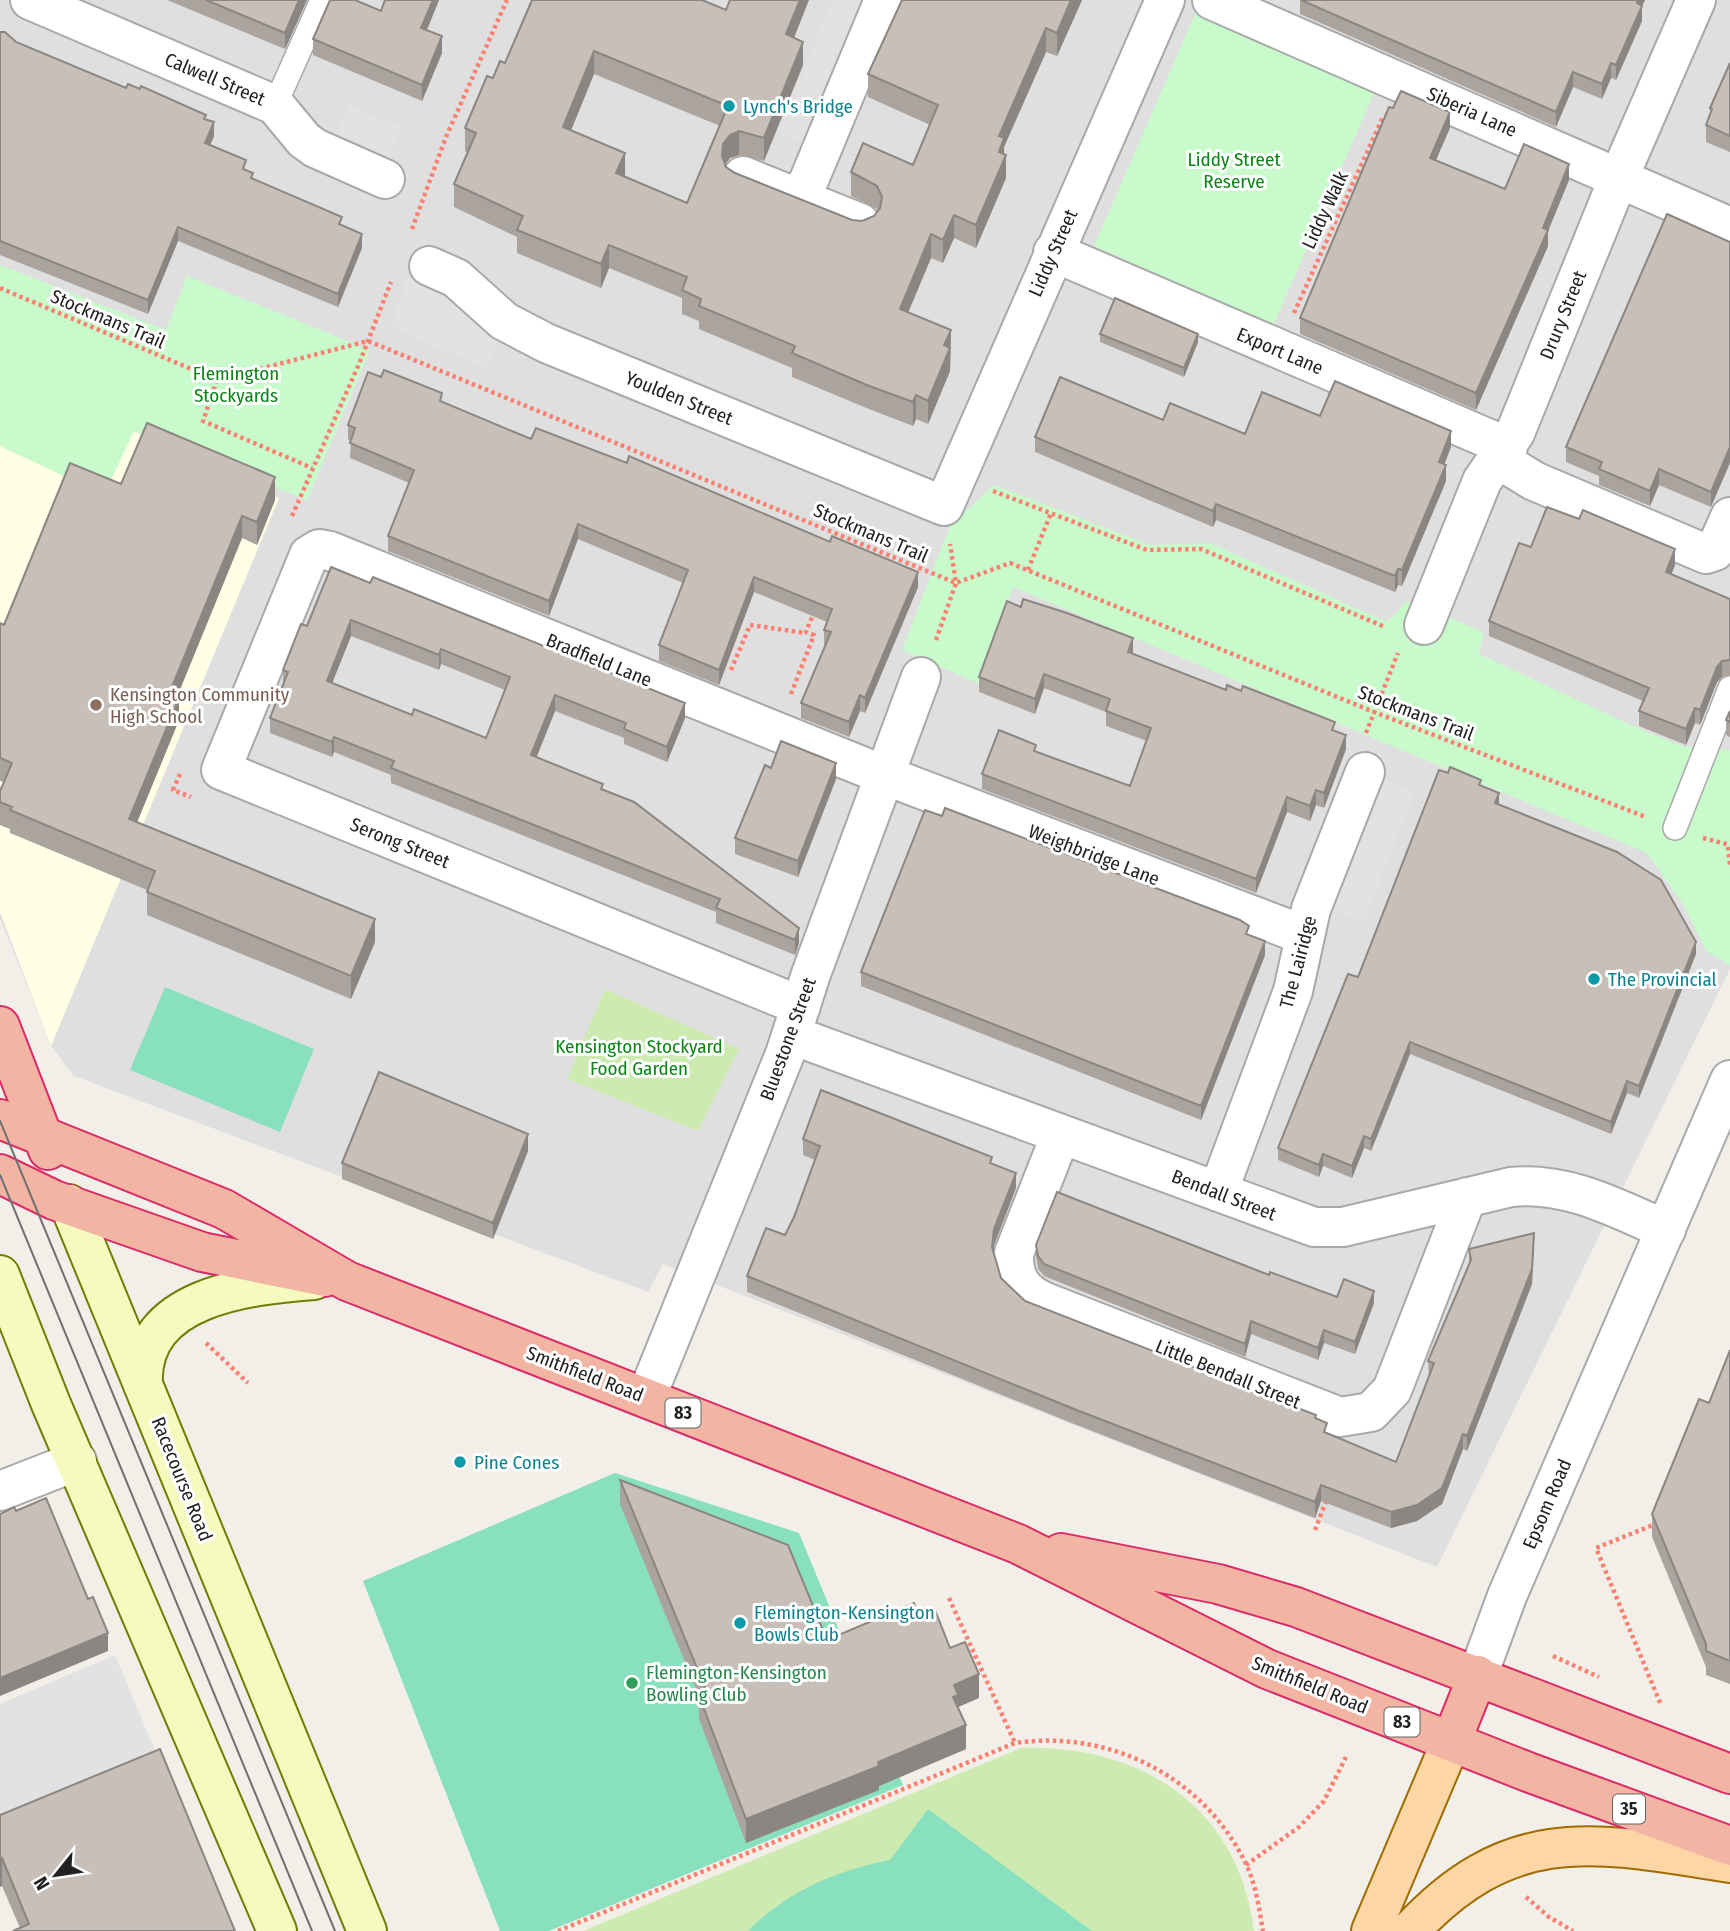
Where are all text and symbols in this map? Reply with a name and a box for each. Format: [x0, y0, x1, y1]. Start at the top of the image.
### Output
street label: Calwell Street [161, 48, 269, 111]
street label: Siberia Lane [1424, 82, 1520, 142]
place label: Lynch's Bridge [743, 95, 853, 118]
marker: Lynch's Bridge [721, 98, 737, 114]
park label: Liddy Street Reserve [1187, 148, 1281, 193]
street label: Liddy Walk [1297, 167, 1353, 253]
street label: Liddy Street [1024, 205, 1083, 300]
street label: Drury Street [1535, 266, 1592, 363]
street label: Stockmans Trail [47, 285, 169, 353]
street label: Export Lane [1233, 323, 1327, 379]
park label: Flemington Stockyards [193, 362, 279, 407]
street label: Youlden Street [622, 366, 737, 430]
street label: Stockmans Trail [810, 499, 932, 567]
street label: Bradfield Lane [543, 628, 655, 692]
street label: Stockmans Trail [1355, 680, 1477, 746]
place label: Kensington Community High School [110, 683, 290, 728]
marker: Kensington Community High School [88, 697, 104, 713]
street label: Serong Street [347, 813, 454, 874]
street label: Weighbridge Lane [1025, 819, 1163, 891]
street label: The Lairidge [1275, 913, 1321, 1011]
place label: The Provincial [1608, 968, 1717, 991]
marker: The Provincial [1586, 971, 1602, 987]
street label: Bluestone Street [755, 974, 821, 1104]
park label: Kensington Stockyard Food Garden [555, 1035, 723, 1080]
street label: Bendall Street [1168, 1164, 1280, 1226]
street label: Little Bendall Street [1152, 1334, 1305, 1414]
street label: Smithfield Road [523, 1341, 647, 1407]
road number: 83 [666, 1398, 700, 1428]
street label: Racecourse Road [147, 1413, 217, 1545]
place label: Pine Cones [474, 1451, 559, 1474]
marker: Pine Cones [452, 1454, 468, 1470]
street label: Epsom Road [1518, 1456, 1576, 1552]
place label: Flemington-Kensington Bowls Club [754, 1601, 935, 1646]
marker: Flemington-Kensington Bowls Club [732, 1615, 748, 1631]
street label: Smithfield Road [1249, 1651, 1371, 1719]
place label: Flemington-Kensington Bowling Club [646, 1661, 827, 1706]
marker: Flemington-Kensington Bowling Club [624, 1675, 640, 1691]
road number: 83 [1384, 1708, 1420, 1736]
road number: 35 [1613, 1795, 1645, 1824]
north arrow [21, 1840, 91, 1910]
text: N [29, 1873, 55, 1894]

